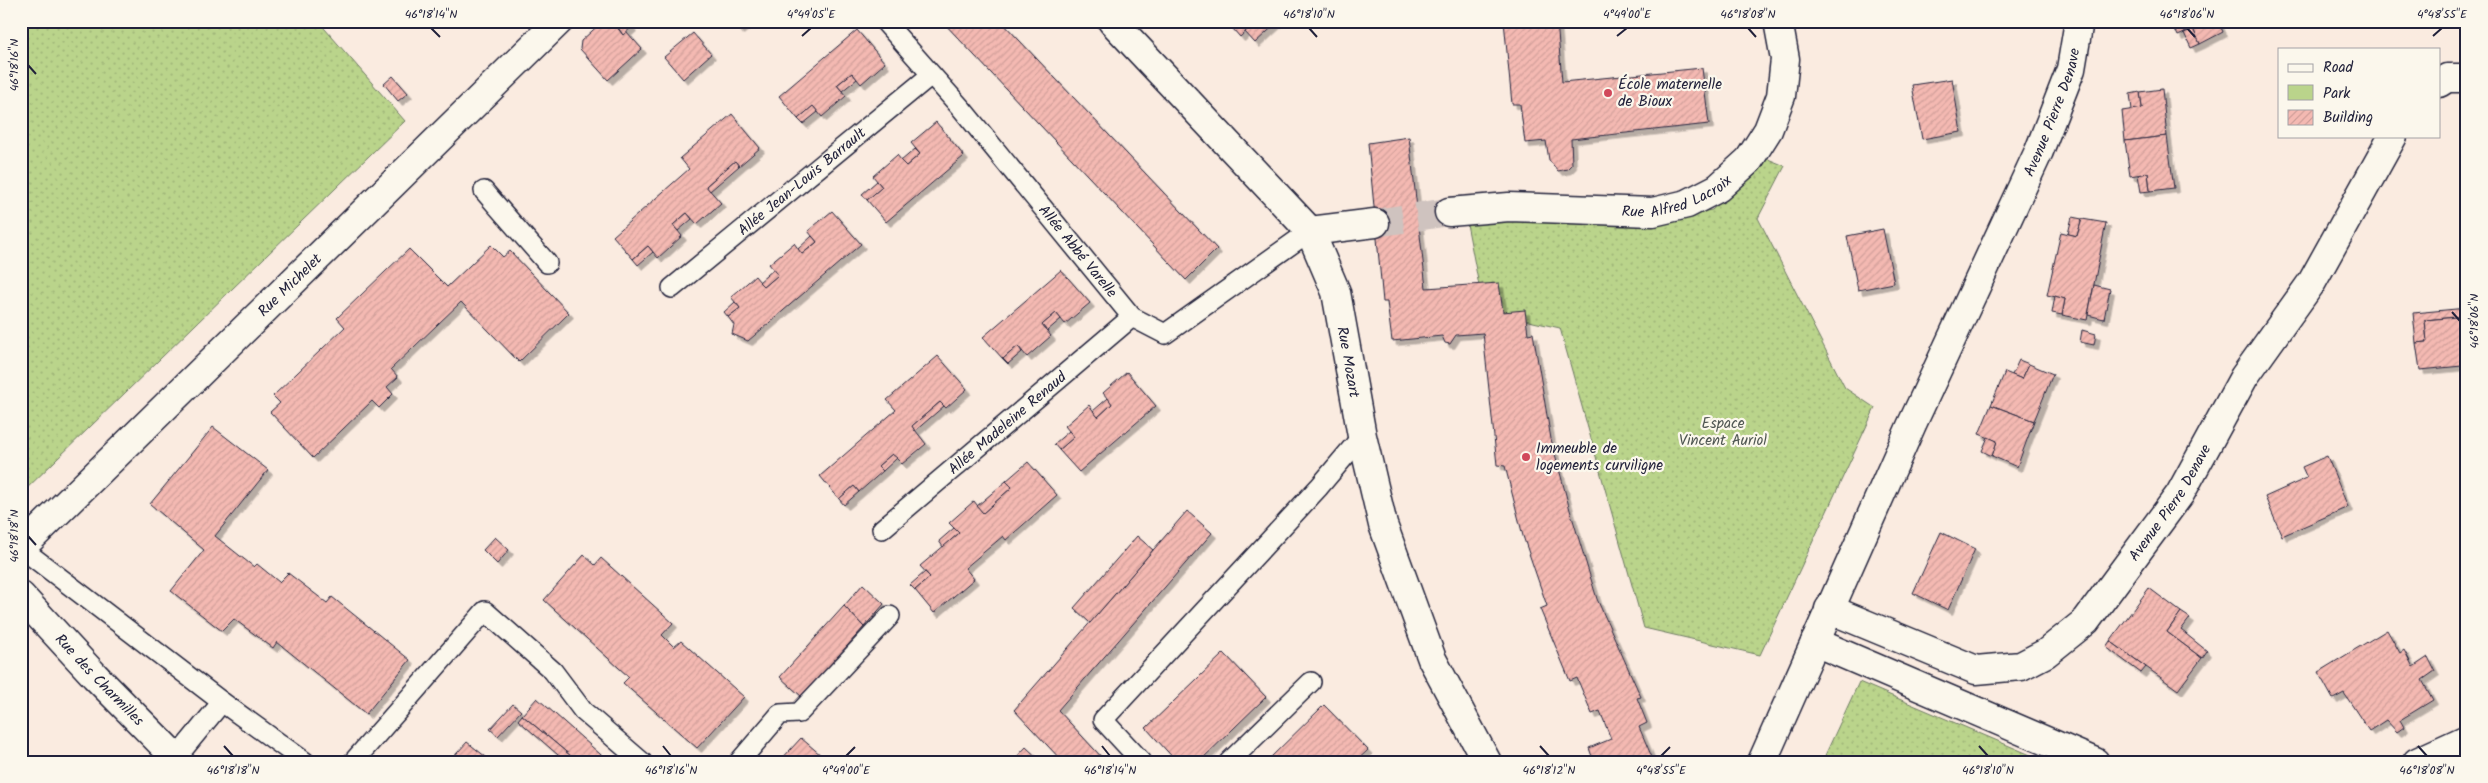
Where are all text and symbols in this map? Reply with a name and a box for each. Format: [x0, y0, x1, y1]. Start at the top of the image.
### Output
text: 46°18'14"N [405, 5, 457, 24]
text: 4°49'05"E [787, 5, 836, 24]
text: 46°18'10"N [1283, 5, 1335, 24]
text: 4°49'00"E [1603, 5, 1652, 24]
text: 46°18'08"N [1720, 5, 1776, 24]
text: 46°18'06"N [2160, 5, 2214, 24]
text: 4°48'55"E [2417, 5, 2468, 24]
text: 46°18'16"N [5, 39, 24, 91]
street label: Avenue Pierre Denave [2018, 46, 2087, 181]
legend [2278, 48, 2440, 138]
text: Road [2323, 56, 2354, 80]
place label: École maternelle de Bioux [1618, 73, 1722, 114]
text: Park [2323, 82, 2351, 106]
marker: École maternelle de Bioux [1602, 87, 1614, 99]
text: Building [2323, 106, 2373, 130]
street label: Allée Jean-Louis Barrault [733, 122, 872, 242]
street label: Rue Alfred Lacroix [1621, 169, 1738, 225]
street label: Allée Abbé Varelle [1032, 200, 1123, 304]
street label: Rue Michelet [253, 248, 328, 323]
text: 46°18'06"N [2465, 294, 2484, 348]
street label: Rue Mozart [1329, 325, 1366, 400]
street label: Allée Madeleine Renaud [943, 366, 1073, 481]
park label: Espace Vincent Auriol [1679, 412, 1767, 453]
place label: Immeuble de logements curviligne [1536, 437, 1663, 478]
street label: Avenue Pierre Denave [2123, 440, 2218, 567]
marker: Immeuble de logements curviligne [1520, 451, 1532, 463]
text: 46°18'18"N [5, 509, 24, 563]
street label: Rue des Charmilles [49, 629, 150, 733]
text: 46°18'18"N [206, 761, 260, 780]
text: 46°18'16"N [645, 761, 697, 780]
text: 4°49'00"E [822, 761, 871, 780]
text: 46°18'14"N [1084, 761, 1136, 780]
text: 46°18'12"N [1523, 761, 1575, 780]
text: 4°48'55"E [1636, 761, 1687, 780]
text: 46°18'10"N [1962, 761, 2014, 780]
text: 46°18'08"N [2399, 761, 2455, 780]

